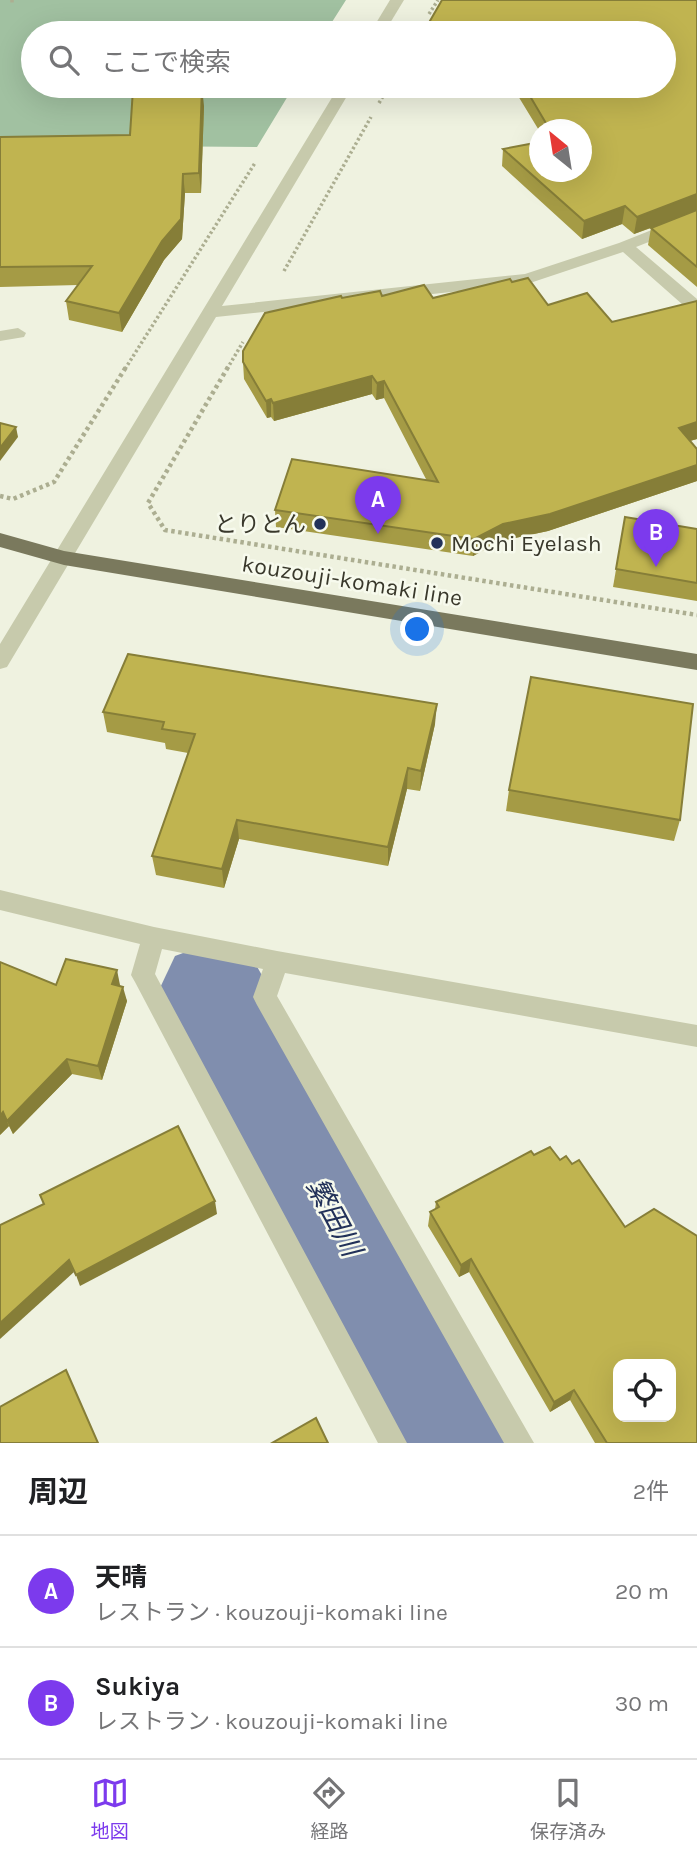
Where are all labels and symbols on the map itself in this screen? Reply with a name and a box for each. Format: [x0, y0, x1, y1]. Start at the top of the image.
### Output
north arrow [529, 119, 592, 182]
pin: A [355, 476, 401, 534]
pin: B [633, 509, 679, 567]
place label: とりとん [214, 511, 306, 538]
marker: とりとん [312, 516, 328, 532]
place label: Mochi Eyelash [451, 530, 602, 557]
marker: Mochi Eyelash [429, 535, 445, 551]
street label: kouzouji-komaki line [240, 550, 464, 612]
your location [400, 612, 434, 646]
water label: 繁田川 [300, 1172, 370, 1264]

